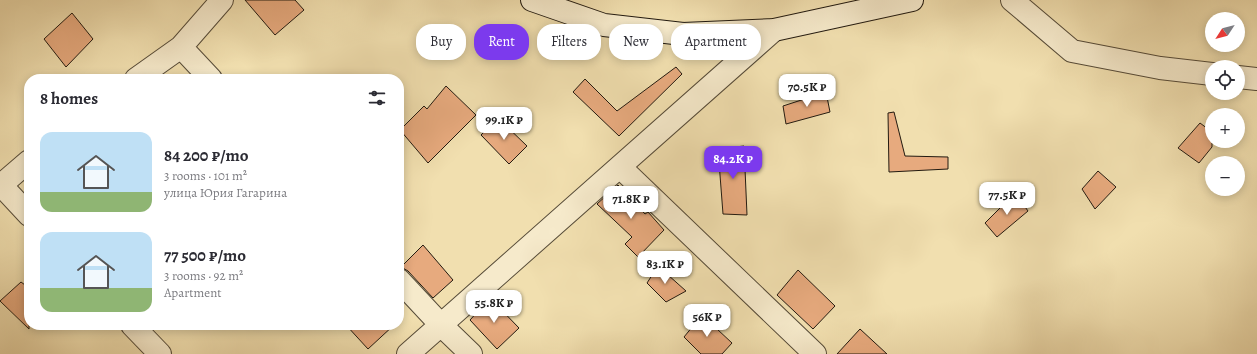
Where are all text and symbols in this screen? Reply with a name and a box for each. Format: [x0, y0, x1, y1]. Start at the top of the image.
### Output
north arrow [1205, 12, 1245, 52]
map controls [1205, 12, 1245, 196]
chip: Buy [416, 24, 466, 60]
chip: Rent [474, 24, 529, 60]
chip: Filters [537, 24, 601, 60]
chip: New [609, 24, 663, 60]
chip: Apartment [671, 24, 761, 60]
button: locate [1205, 60, 1245, 100]
pin: 70.5K ₽ [770, 74, 844, 108]
text: 70.5K ₽ [788, 78, 826, 95]
text: 8 homes [40, 87, 98, 110]
icon: filters [366, 87, 388, 109]
pin: 99.1K ₽ [467, 107, 541, 141]
button: + [1205, 108, 1245, 148]
text: 99.1K ₽ [485, 111, 523, 128]
text: 84 200 ₽/mo [164, 144, 249, 167]
pin: 84.2K ₽ [696, 146, 770, 180]
icon: home [72, 148, 120, 196]
text: 84.2K ₽ [713, 150, 753, 167]
button: − [1205, 156, 1245, 196]
text: 3 rooms · 101 m² [164, 167, 247, 184]
pin: 77.5K ₽ [970, 182, 1044, 216]
text: улица Юрия Гагарина [164, 184, 287, 201]
pin: 71.8K ₽ [594, 186, 668, 220]
text: 77.5K ₽ [988, 186, 1026, 203]
text: 71.8K ₽ [612, 190, 650, 207]
text: 77 500 ₽/mo [164, 244, 246, 267]
icon: home [72, 248, 120, 296]
pin: 83.1K ₽ [628, 251, 702, 285]
text: 83.1K ₽ [646, 255, 684, 272]
text: 3 rooms · 92 m² [164, 267, 243, 284]
text: Apartment [164, 284, 222, 301]
pin: 55.8K ₽ [457, 290, 531, 324]
text: 55.8K ₽ [475, 294, 513, 311]
pin: 56K ₽ [679, 304, 735, 338]
text: 56K ₽ [692, 308, 722, 325]

